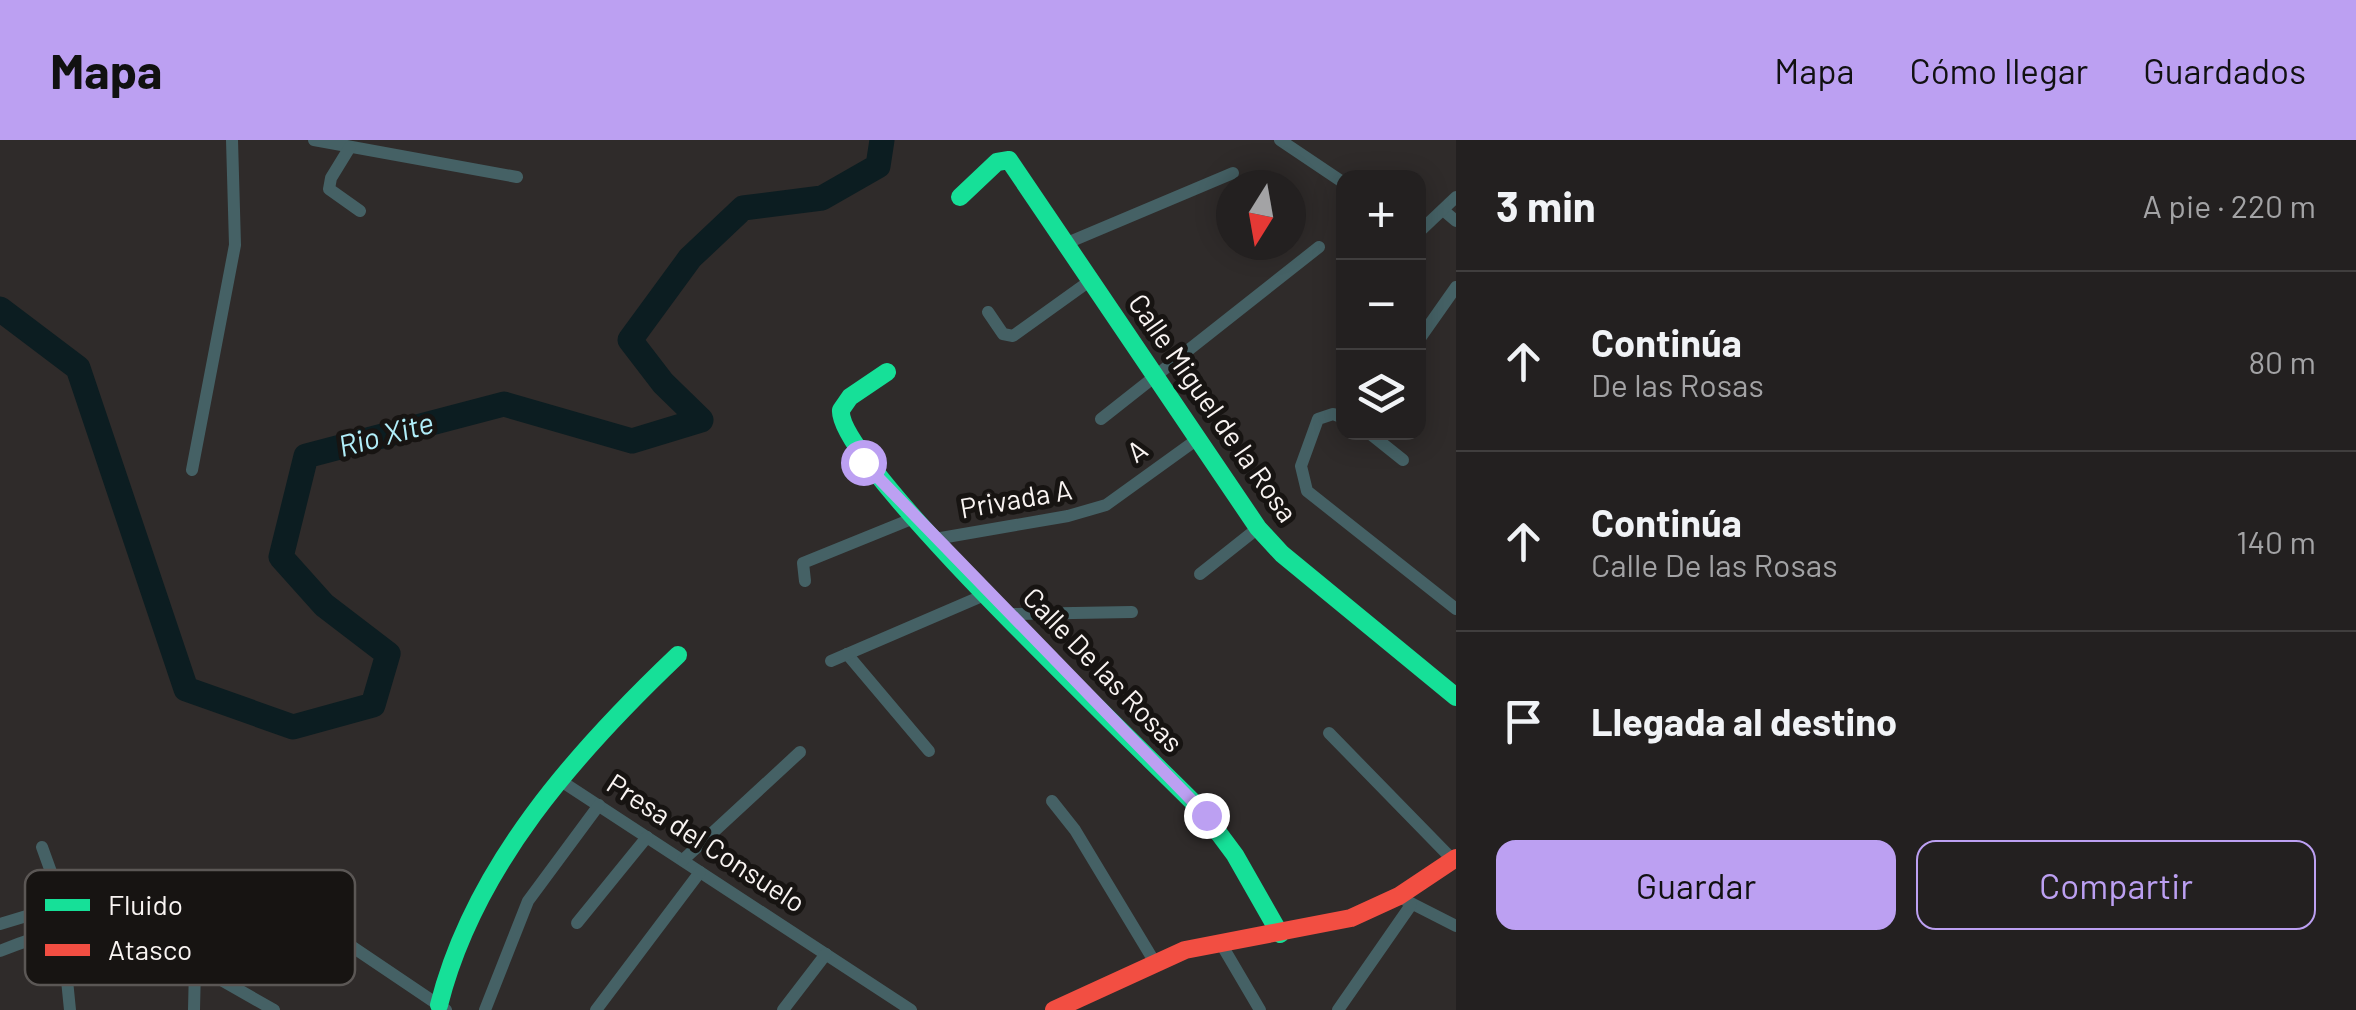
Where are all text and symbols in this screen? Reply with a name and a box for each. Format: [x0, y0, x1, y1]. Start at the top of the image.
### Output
text: Mapa [50, 41, 162, 99]
text: Mapa [1774, 49, 1854, 91]
text: Cómo llegar [1909, 49, 2088, 91]
text: Guardados [2143, 49, 2306, 91]
north arrow [1216, 170, 1306, 260]
map controls [1336, 170, 1426, 440]
button: + [1336, 170, 1426, 260]
text: 3 min [1496, 180, 1596, 230]
text: A pie · 220 m [2143, 186, 2316, 224]
button: − [1336, 260, 1426, 350]
street label: Calle Miguel de la Rosa [1122, 287, 1305, 528]
text: Continúa [1591, 319, 1742, 365]
icon: ahead [1496, 334, 1551, 389]
text: 80 m [2248, 342, 2316, 380]
button: layers [1336, 350, 1426, 440]
text: De las Rosas [1591, 365, 1764, 403]
water label: Rio Xite [334, 403, 437, 463]
street label: A [1120, 431, 1153, 469]
route start [841, 440, 887, 486]
street label: Privada A [957, 471, 1075, 525]
text: Continúa [1591, 499, 1742, 545]
icon: ahead [1496, 514, 1551, 569]
text: 140 m [2236, 522, 2316, 560]
text: Calle De las Rosas [1591, 545, 1838, 583]
street label: Calle De las Rosas [1017, 580, 1191, 759]
icon: arrive [1496, 694, 1551, 749]
text: Llegada al destino [1591, 698, 1897, 744]
street label: Presa del Consuelo [601, 765, 812, 919]
route end [1184, 793, 1230, 839]
button: Guardar [1496, 840, 1896, 930]
button: Compartir [1916, 840, 2316, 930]
legend [25, 870, 355, 985]
text: Fluido [108, 887, 183, 921]
text: Atasco [108, 932, 192, 966]

